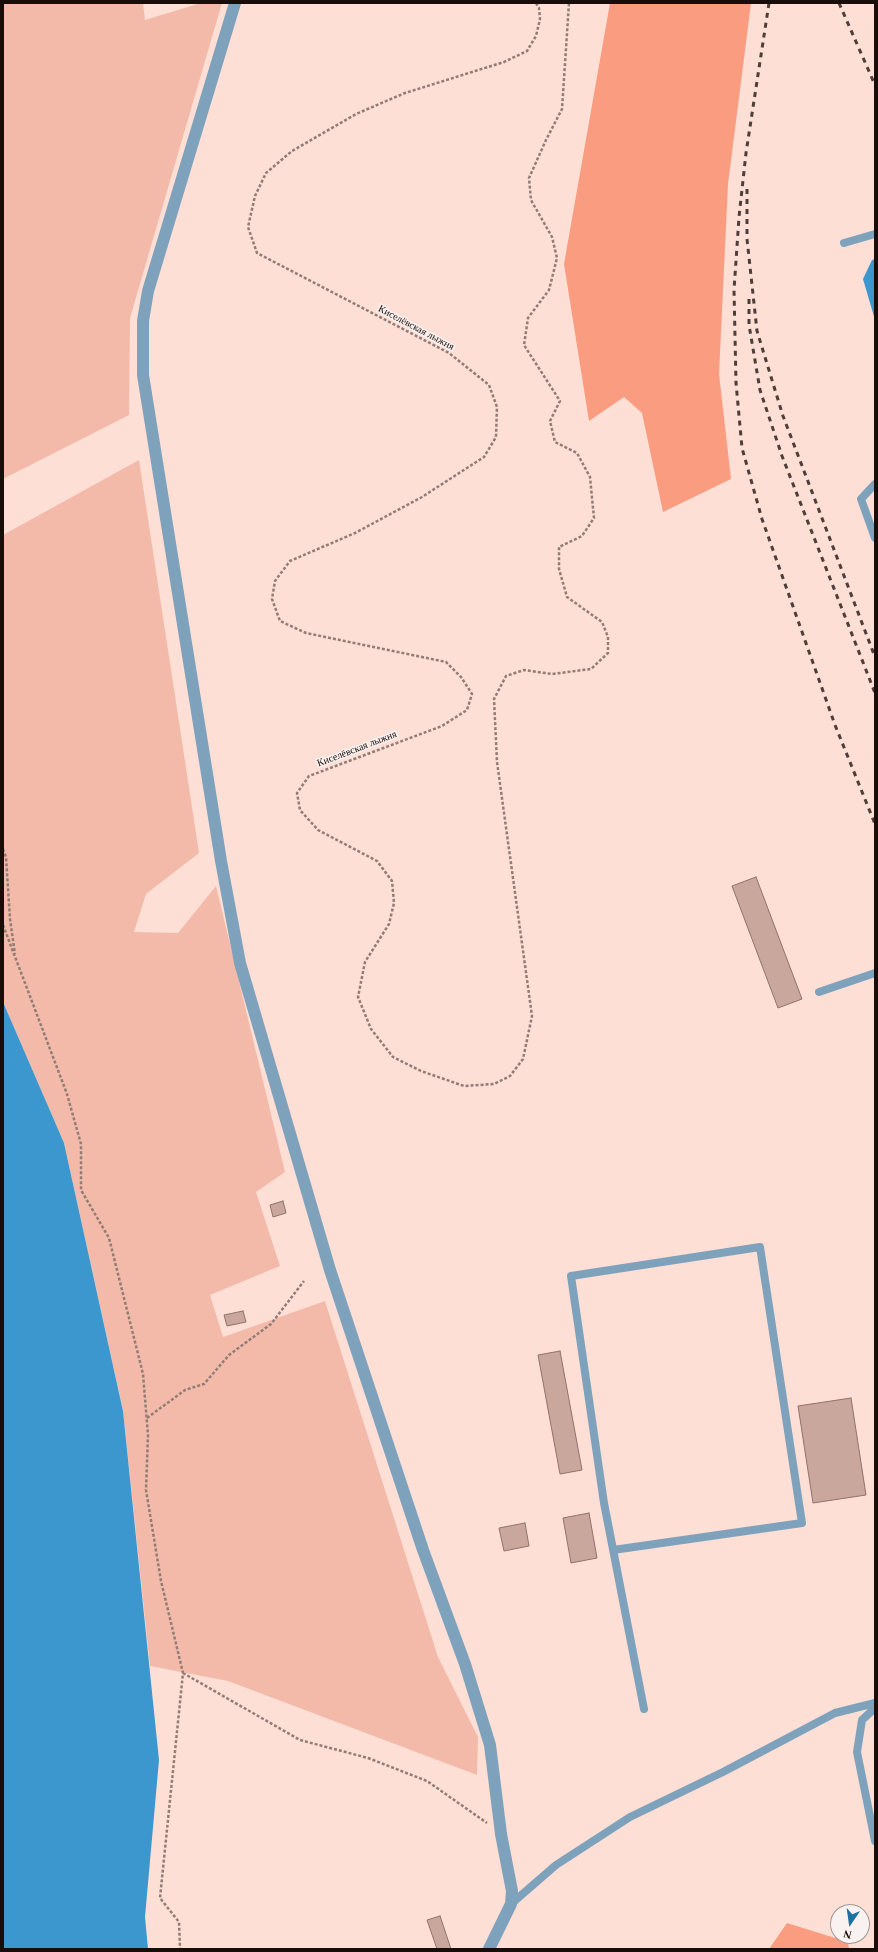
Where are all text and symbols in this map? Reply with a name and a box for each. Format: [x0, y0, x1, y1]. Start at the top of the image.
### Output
street label: Киселёвская лыжня [376, 303, 456, 353]
street label: Киселёвская лыжня [315, 728, 399, 770]
north arrow [830, 1904, 870, 1944]
text: N [842, 1928, 853, 1941]

